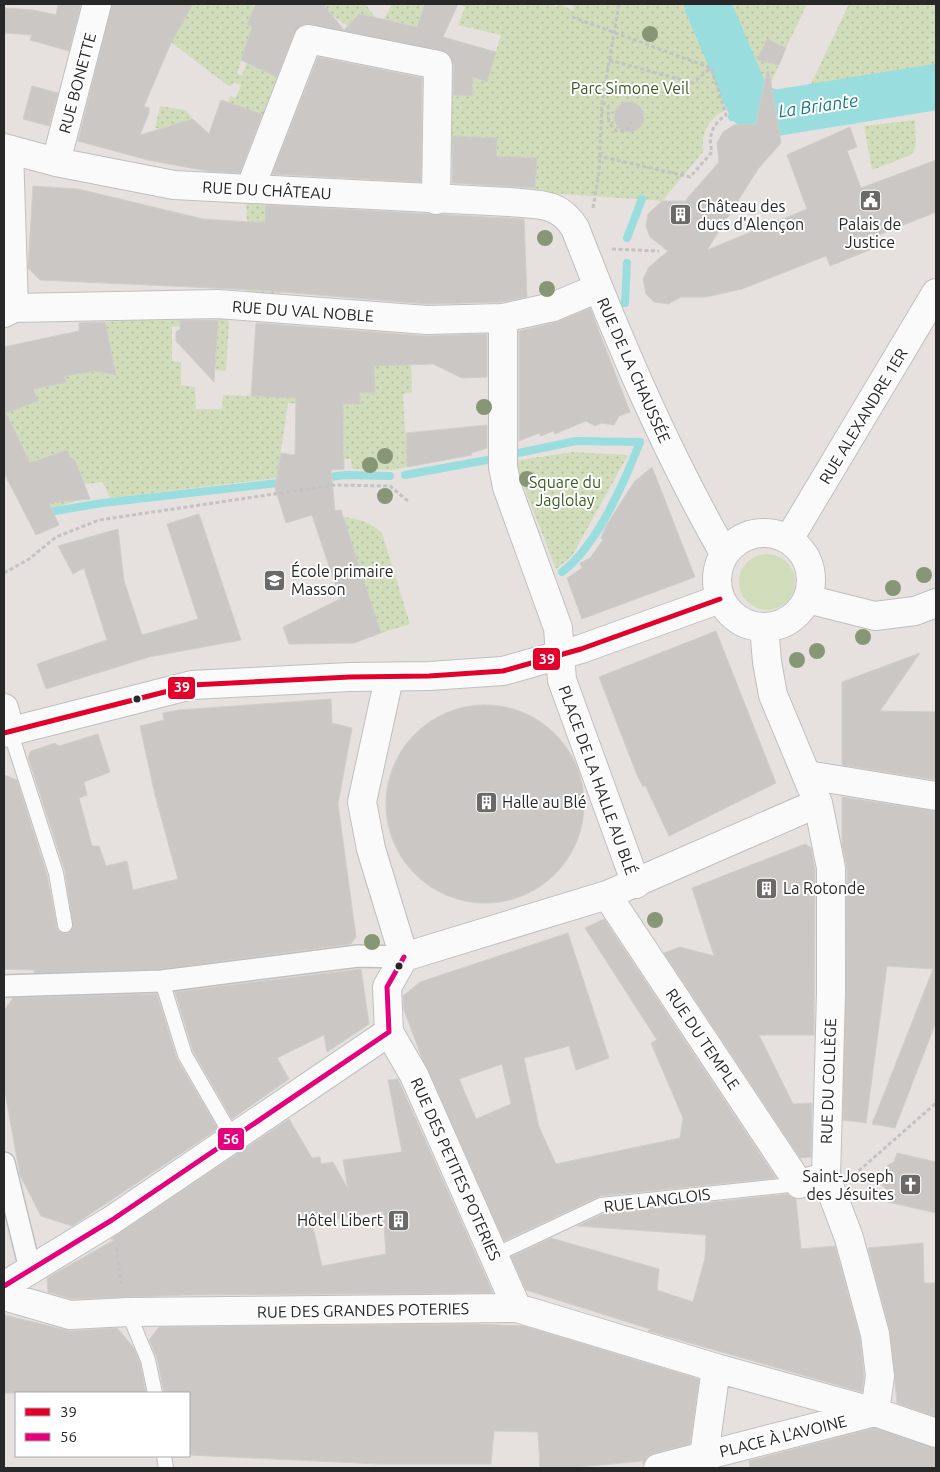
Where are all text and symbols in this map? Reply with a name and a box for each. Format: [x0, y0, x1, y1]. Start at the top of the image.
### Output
street label: RUE BONETTE [55, 31, 99, 135]
park label: Parc Simone Veil [571, 79, 689, 97]
water label: La Briante [777, 90, 859, 120]
street label: RUE DU CHÂTEAU [202, 177, 332, 202]
public building icon: Palais de Justice [858, 188, 882, 212]
place label: Château des ducs d'Alençon [697, 197, 804, 233]
building icon: Château des ducs d'Alençon [669, 203, 693, 227]
place label: Palais de Justice [839, 215, 901, 251]
street label: RUE DE LA CHAUSSÉE [594, 294, 676, 445]
street label: RUE DU VAL NOBLE [231, 297, 375, 325]
street label: RUE ALEXANDRE 1ER [815, 345, 911, 487]
park label: Square du Jaglolay [529, 473, 601, 509]
place label: École primaire Masson [291, 560, 394, 598]
school or university icon: École primaire Masson [263, 568, 287, 592]
line badge: 39 [532, 647, 561, 671]
text: 39 [539, 651, 555, 667]
line badge: 39 [167, 676, 196, 700]
text: 39 [174, 679, 190, 695]
street label: PLACE DE LA HALLE AU BLÉ [555, 682, 643, 877]
unlabelled marker [132, 694, 142, 704]
building icon: Halle au Blé [474, 790, 498, 814]
place label: Halle au Blé [502, 793, 586, 811]
building icon: La Rotonde [755, 876, 779, 900]
place label: La Rotonde [783, 879, 865, 897]
unlabelled marker [394, 961, 404, 971]
street label: RUE DU TEMPLE [663, 985, 743, 1093]
street label: RUE DU COLLÈGE [815, 1018, 839, 1144]
street label: RUE DES PETITES POTERIES [407, 1075, 505, 1263]
line badge: 56 [217, 1127, 245, 1151]
text: 56 [223, 1131, 239, 1147]
place label: Saint-Joseph des Jésuites [803, 1167, 894, 1203]
church icon: Saint-Joseph des Jésuites [898, 1173, 922, 1197]
street label: RUE LANGLOIS [603, 1185, 711, 1215]
building icon: Hôtel Libert [387, 1208, 411, 1232]
place label: Hôtel Libert [297, 1211, 384, 1229]
street label: RUE DES GRANDES POTERIES [257, 1299, 469, 1321]
legend [15, 1392, 190, 1457]
text: 39 [60, 1403, 77, 1420]
street label: PLACE À L'AVOINE [717, 1410, 849, 1461]
text: 56 [60, 1428, 77, 1445]

